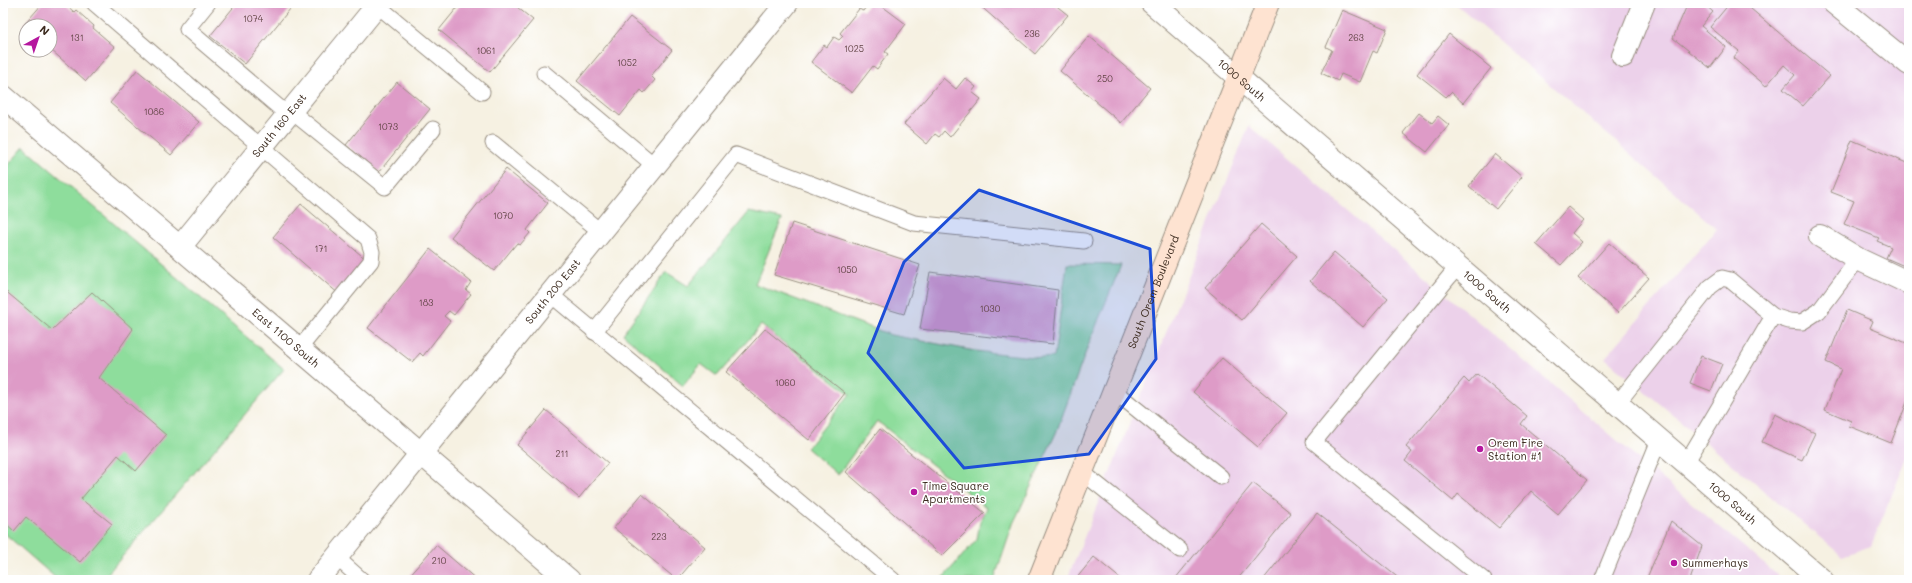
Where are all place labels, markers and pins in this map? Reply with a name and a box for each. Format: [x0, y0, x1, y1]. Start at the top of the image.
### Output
place label: Orem Fire Station #1 [1488, 435, 1543, 463]
marker: Orem Fire Station #1 [1475, 444, 1485, 454]
place label: Time Square Apartments [922, 478, 989, 506]
marker: Time Square Apartments [909, 487, 919, 497]
place label: Summerhays [1682, 555, 1748, 570]
marker: Summerhays [1669, 558, 1679, 568]

